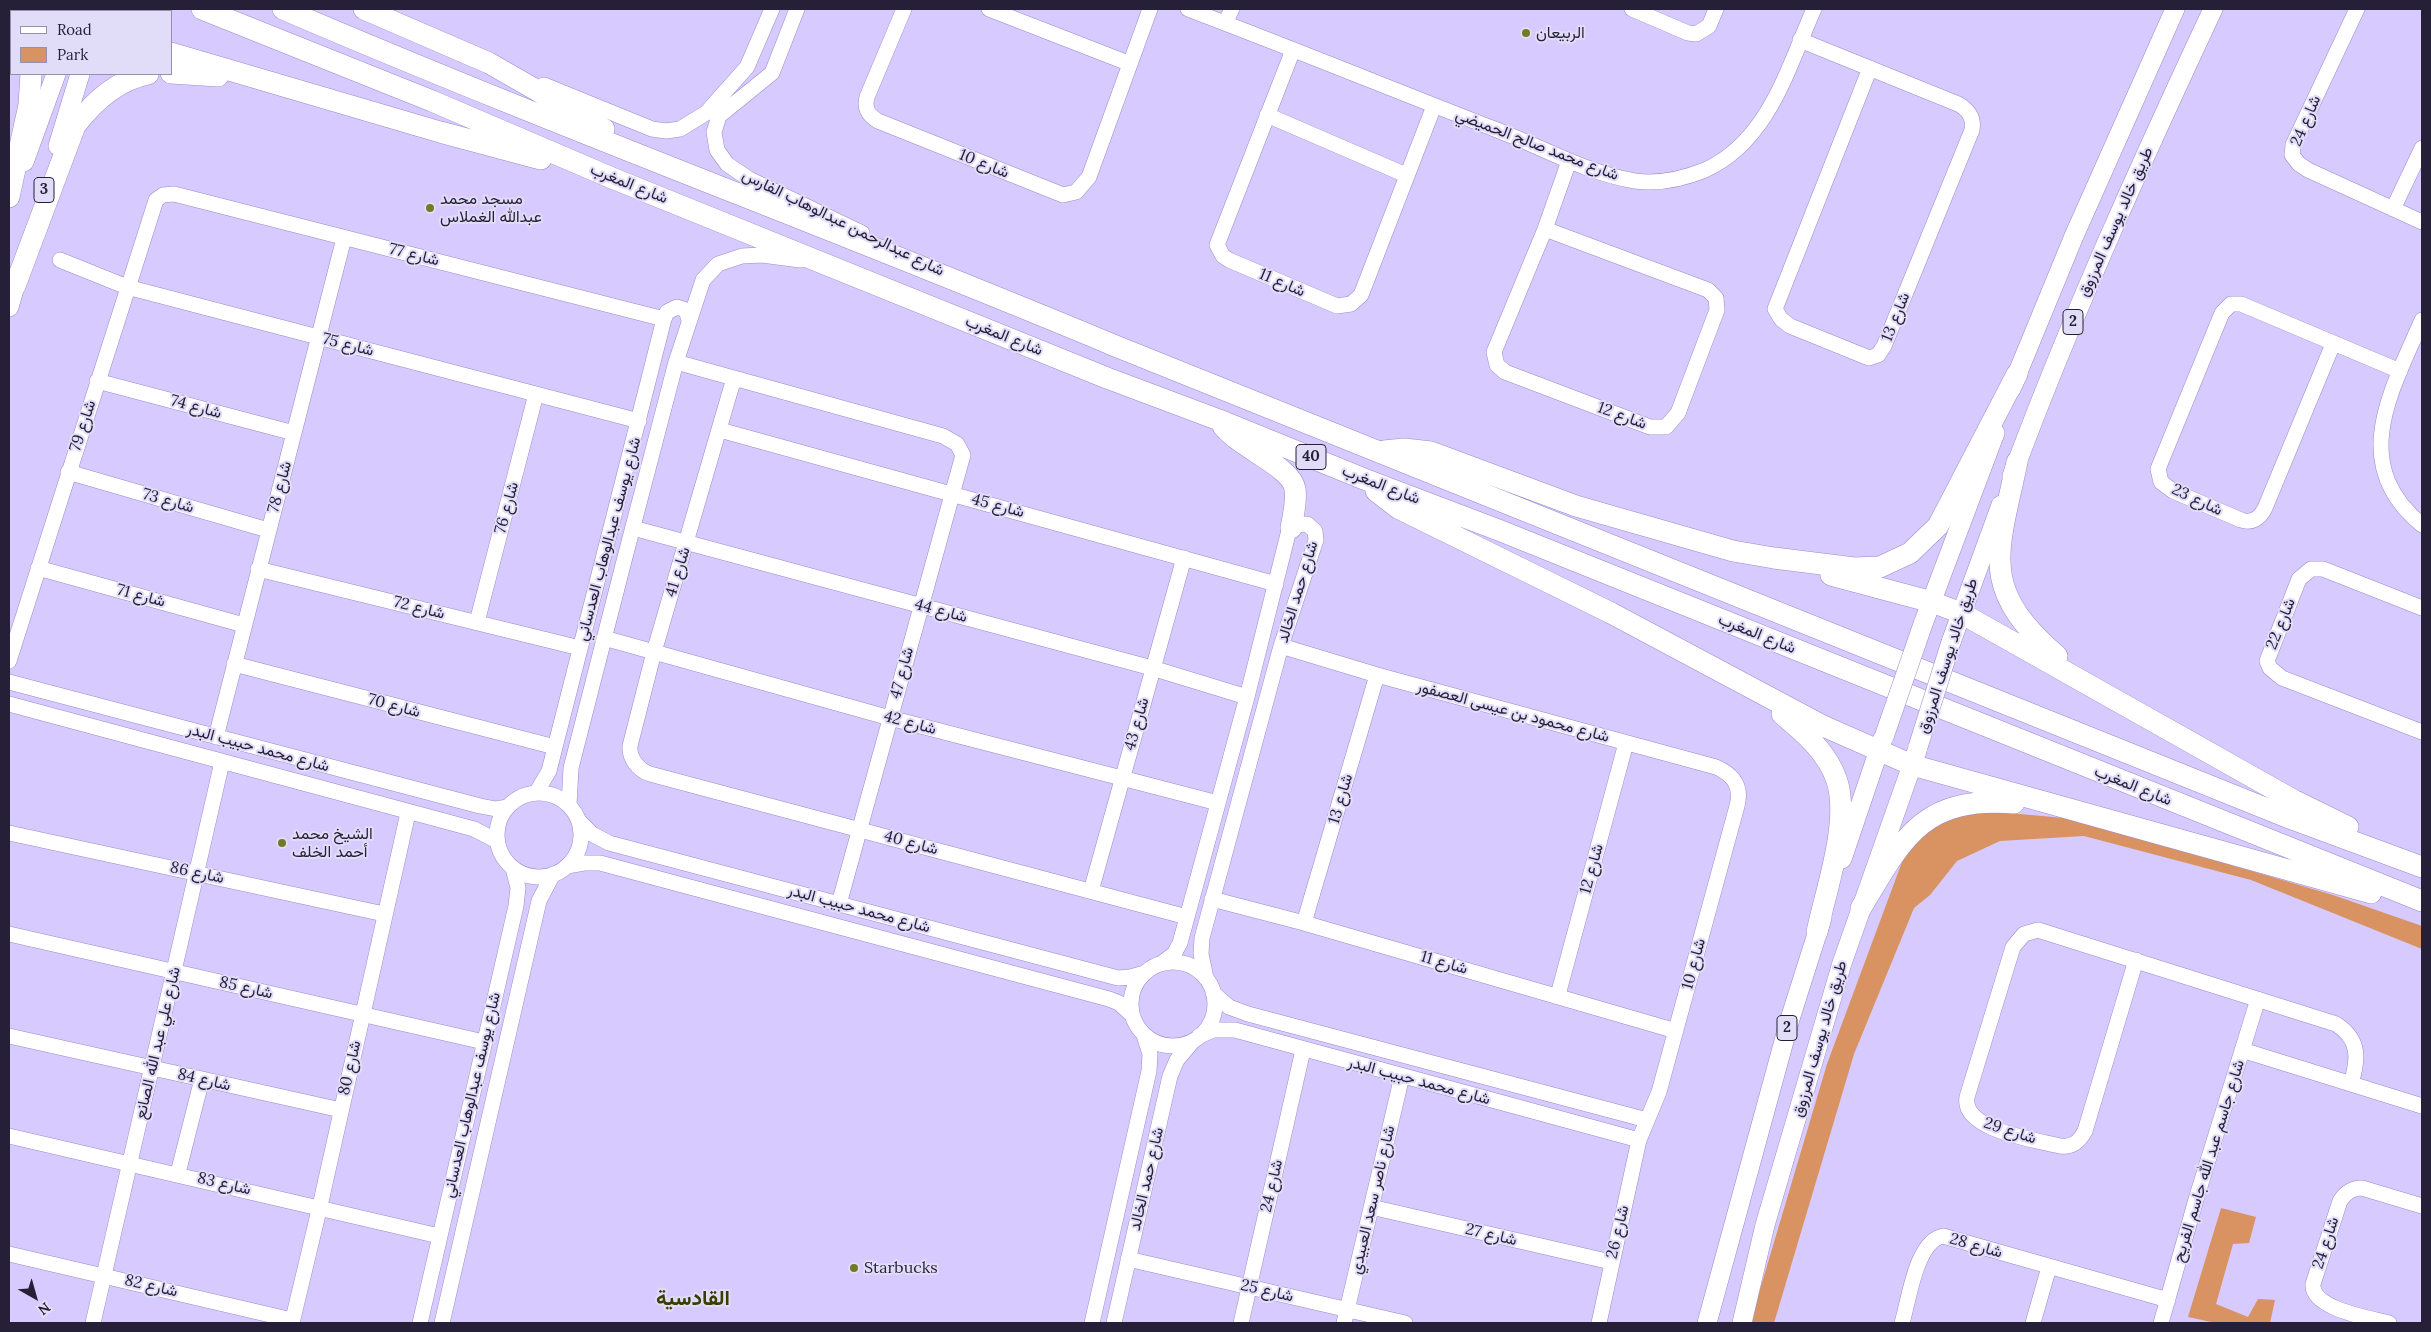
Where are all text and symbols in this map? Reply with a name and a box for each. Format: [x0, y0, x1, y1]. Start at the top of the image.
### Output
legend [10, 10, 172, 75]
text: Road [57, 20, 92, 39]
place label: الربيعان [1536, 23, 1585, 43]
marker: الربيعان [1520, 27, 1532, 39]
text: Park [57, 45, 88, 64]
street label: شارع 24 [2287, 93, 2325, 149]
street label: شارع محمد صالح الحميضي [1453, 105, 1621, 185]
street label: طريق خالد يوسف المرزوق [2074, 144, 2158, 300]
street label: شارع 10 [956, 145, 1012, 183]
street label: شارع المغرب [587, 160, 671, 208]
street label: شارع عبدالرحمن عبدالوهاب الفارس [739, 166, 947, 280]
road number: 3 [34, 178, 54, 202]
place label: مسجد محمد عبدالله الغملاس [440, 189, 542, 227]
marker: مسجد محمد عبدالله الغملاس [424, 202, 436, 214]
street label: شارع 77 [387, 239, 441, 271]
street label: شارع 11 [1256, 265, 1308, 301]
street label: شارع 13 [1878, 290, 1914, 344]
road number: 2 [2063, 310, 2083, 334]
street label: شارع المغرب [962, 312, 1046, 360]
street label: شارع 75 [320, 329, 376, 361]
street label: شارع 74 [168, 391, 224, 423]
street label: شارع 79 [66, 398, 100, 454]
street label: شارع 12 [1595, 398, 1649, 434]
street label: شارع يوسف عبدالوهاب العدساني [573, 435, 645, 643]
road number: 40 [1296, 444, 1326, 470]
street label: شارع 78 [264, 459, 296, 515]
street label: شارع المغرب [1339, 461, 1423, 509]
street label: شارع 76 [491, 480, 523, 536]
street label: شارع 23 [2169, 480, 2225, 520]
street label: شارع 73 [140, 485, 196, 517]
street label: شارع 45 [970, 490, 1026, 522]
street label: شارع حمد الخالد [1273, 539, 1323, 645]
street label: شارع 41 [661, 545, 695, 599]
street label: طريق خالد يوسف المرزوق [1914, 576, 1982, 736]
street label: شارع 71 [115, 580, 167, 612]
street label: شارع 72 [391, 592, 447, 624]
street label: شارع 44 [913, 595, 969, 627]
street label: شارع 22 [2262, 596, 2300, 652]
street label: شارع المغرب [1715, 610, 1799, 658]
street label: شارع 47 [886, 645, 918, 701]
street label: شارع محمود بن عيسى العصفور [1415, 677, 1611, 747]
street label: شارع 70 [366, 690, 422, 722]
street label: شارع 43 [1120, 695, 1154, 753]
street label: شارع 42 [882, 707, 938, 739]
street label: شارع محمد حبيب البدر [185, 720, 331, 776]
street label: شارع المغرب [2091, 762, 2175, 810]
street label: شارع 13 [1325, 772, 1357, 826]
place label: الشيخ محمد أحمد الخلف [292, 824, 373, 862]
street label: شارع 40 [882, 827, 940, 859]
marker: الشيخ محمد أحمد الخلف [276, 837, 288, 849]
street label: شارع 12 [1576, 842, 1608, 896]
street label: شارع 86 [168, 858, 226, 888]
street label: شارع محمد حبيب البدر [786, 881, 932, 937]
street label: شارع 10 [1678, 936, 1710, 992]
street label: شارع 11 [1418, 947, 1470, 979]
street label: طريق خالد يوسف المرزوق [1788, 959, 1852, 1119]
street label: شارع علي عبد الله الصانع [131, 965, 185, 1121]
street label: شارع 85 [217, 973, 275, 1003]
street label: شارع يوسف عبدالوهاب العدساني [439, 990, 505, 1200]
road number: 2 [1777, 1016, 1797, 1040]
street label: شارع 80 [334, 1039, 366, 1097]
street label: شارع محمد حبيب البدر [1346, 1053, 1492, 1109]
street label: شارع جاسم عبد الله جاسم الفريح [2169, 1058, 2249, 1264]
street label: شارع 84 [176, 1065, 232, 1095]
street label: شارع 29 [1981, 1113, 2039, 1149]
street label: شارع ناصر سعد العبيدي [1347, 1124, 1399, 1276]
street label: شارع حمد الخالد [1126, 1125, 1168, 1233]
street label: شارع 24 [1257, 1158, 1287, 1214]
street label: شارع 83 [195, 1169, 253, 1199]
street label: شارع 26 [1603, 1203, 1633, 1261]
street label: شارع 24 [2309, 1215, 2343, 1271]
street label: شارع 27 [1463, 1220, 1519, 1250]
street label: شارع 28 [1947, 1229, 2005, 1263]
place label: Starbucks [864, 1258, 938, 1278]
marker: Starbucks [848, 1262, 860, 1274]
street label: شارع 82 [123, 1271, 179, 1301]
north arrow [10, 1272, 60, 1322]
street label: شارع 25 [1239, 1276, 1295, 1306]
district label: القادسية [656, 1286, 730, 1312]
text: N [34, 1298, 54, 1319]

